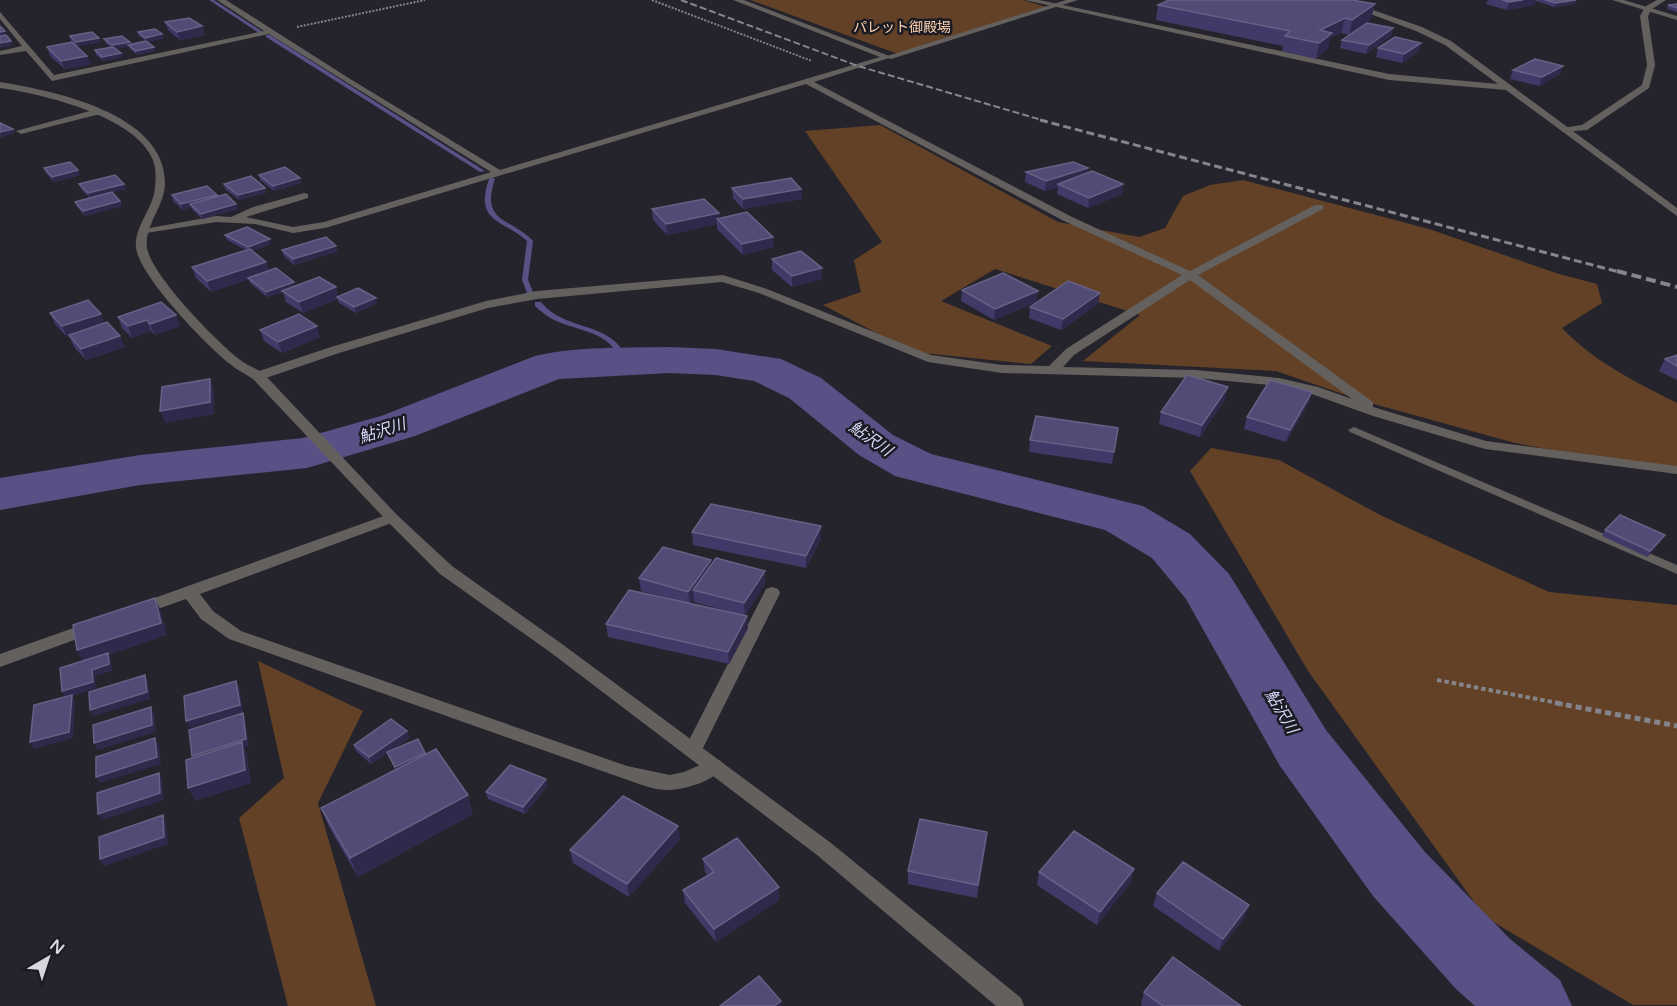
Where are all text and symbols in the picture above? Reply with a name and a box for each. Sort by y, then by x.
park label: パレット御殿場 [853,19,951,36]
water label: 鮎沢川 [356,413,410,448]
water label: 鮎沢川 [845,417,897,462]
water label: 鮎沢川 [1260,686,1303,739]
north arrow [18,928,78,988]
text: N [46,935,68,959]

